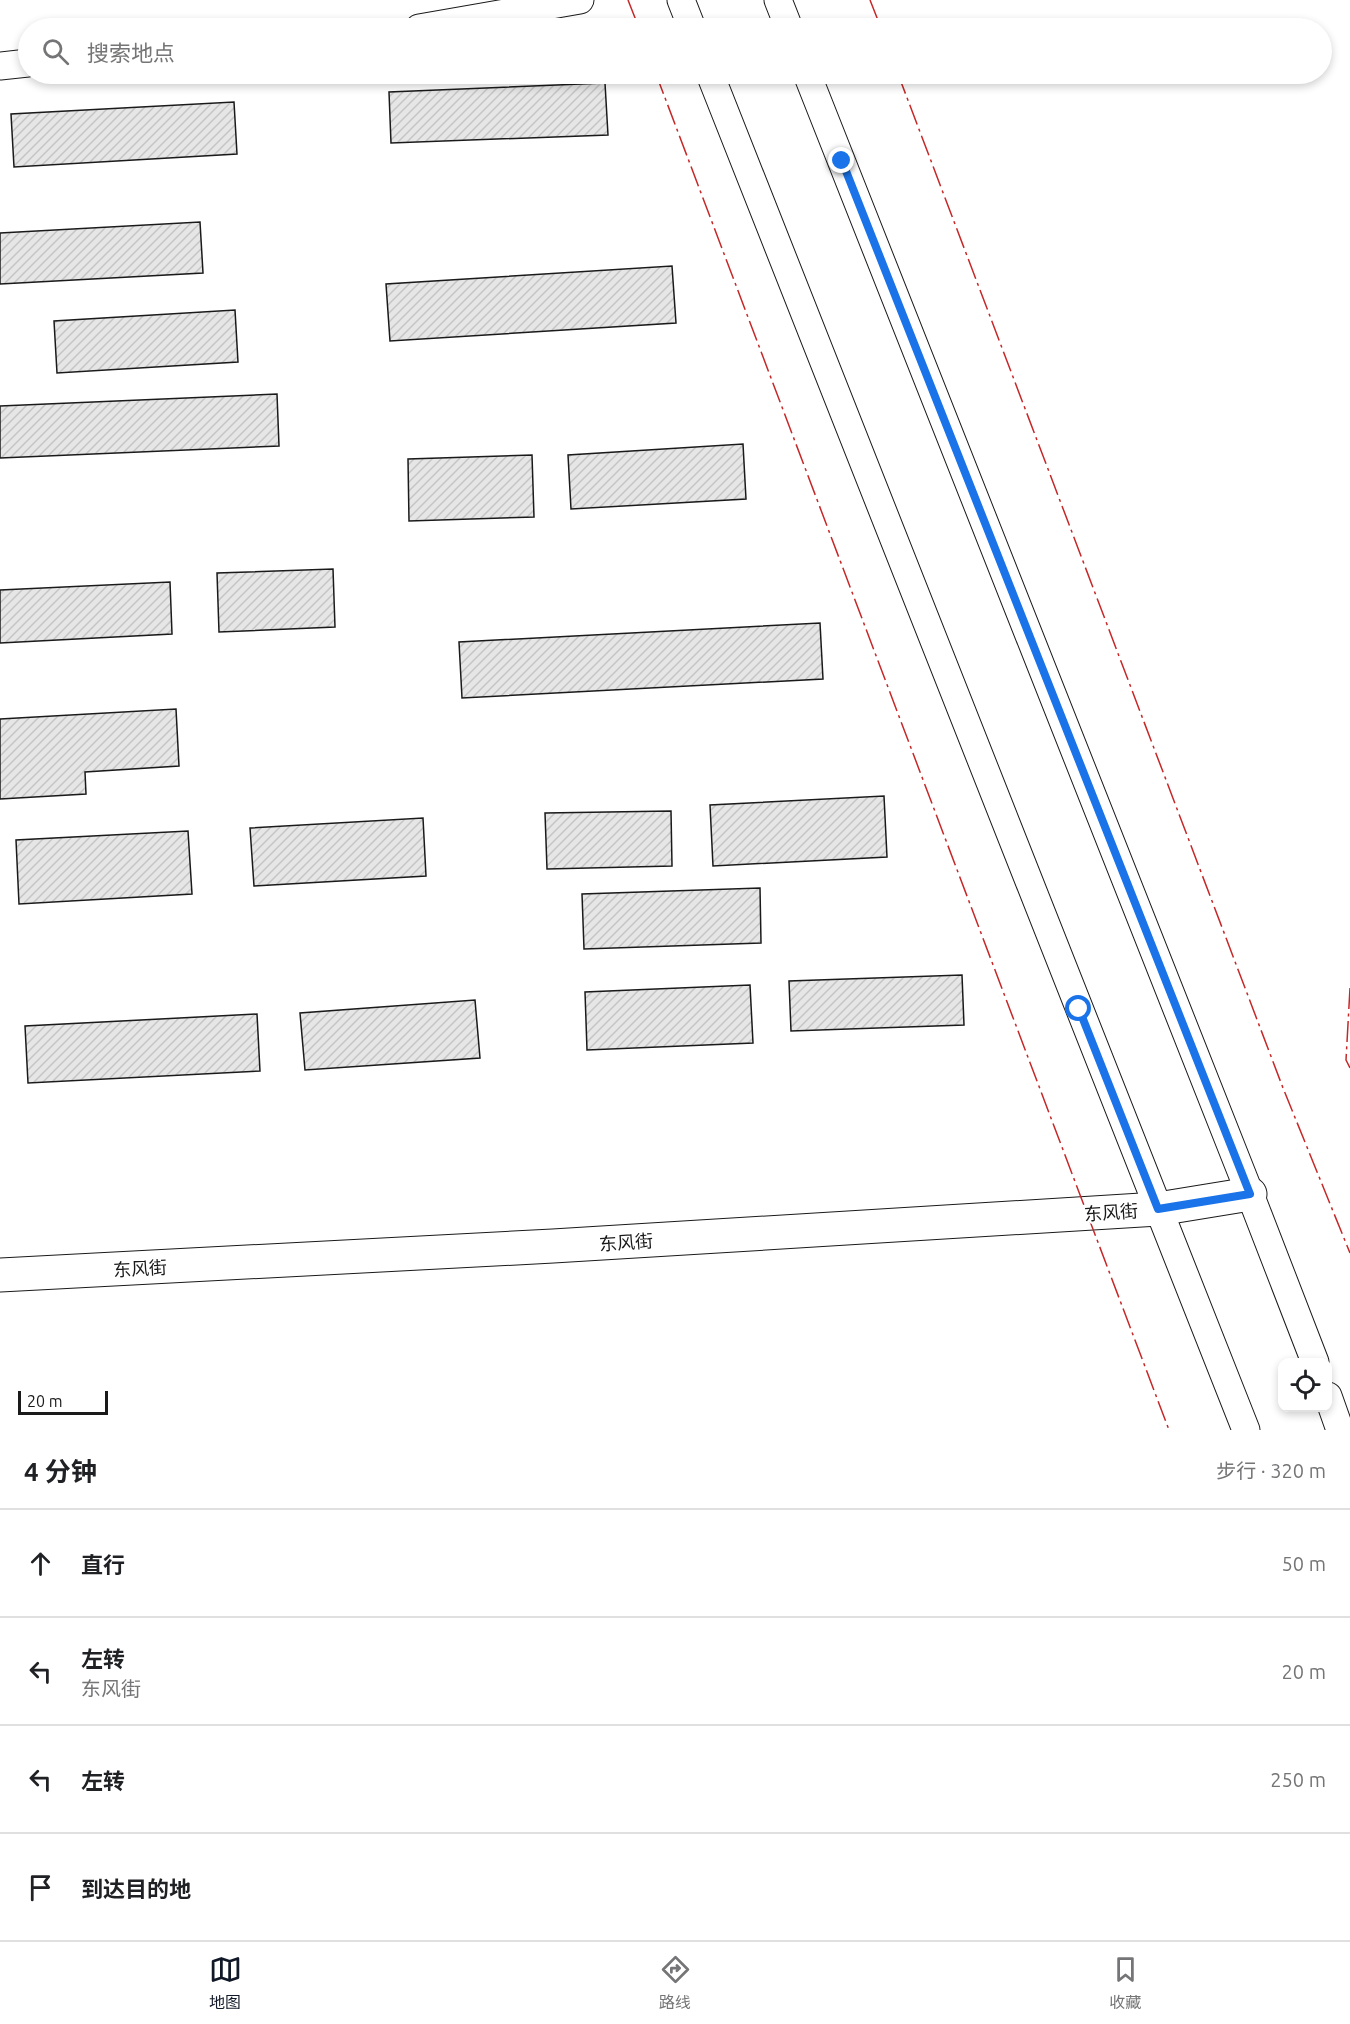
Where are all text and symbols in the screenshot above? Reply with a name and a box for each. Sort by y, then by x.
search box [18,18,1332,84]
icon: search [39,35,72,68]
text: 搜索地点 [87,40,175,65]
route end [828,147,854,173]
route start [1065,995,1091,1021]
street label: 东风街 [1083,1200,1139,1224]
street label: 东风街 [598,1230,654,1254]
street label: 东风街 [113,1257,167,1279]
map controls [1278,1358,1332,1412]
button: locate [1278,1358,1332,1412]
scale bar [18,1388,108,1416]
text: 20 m [27,1392,63,1410]
text: 4 分钟 [24,1457,97,1486]
text: 步行 · 320 m [1216,1459,1326,1482]
icon: ahead [24,1547,57,1580]
text: 直行 [81,1552,125,1577]
text: 50 m [1282,1552,1326,1575]
text: 左转 [81,1646,125,1671]
icon: left [24,1655,57,1688]
text: 20 m [1282,1660,1326,1683]
text: 东风街 [81,1677,141,1700]
icon: left [24,1763,57,1796]
text: 左转 [81,1768,125,1793]
text: 250 m [1270,1768,1326,1791]
icon: arrive [24,1871,57,1904]
text: 到达目的地 [81,1876,191,1901]
tab: 地图 [209,1953,242,2013]
tab: 路线 [659,1953,692,2013]
tab: 收藏 [1109,1953,1142,2013]

